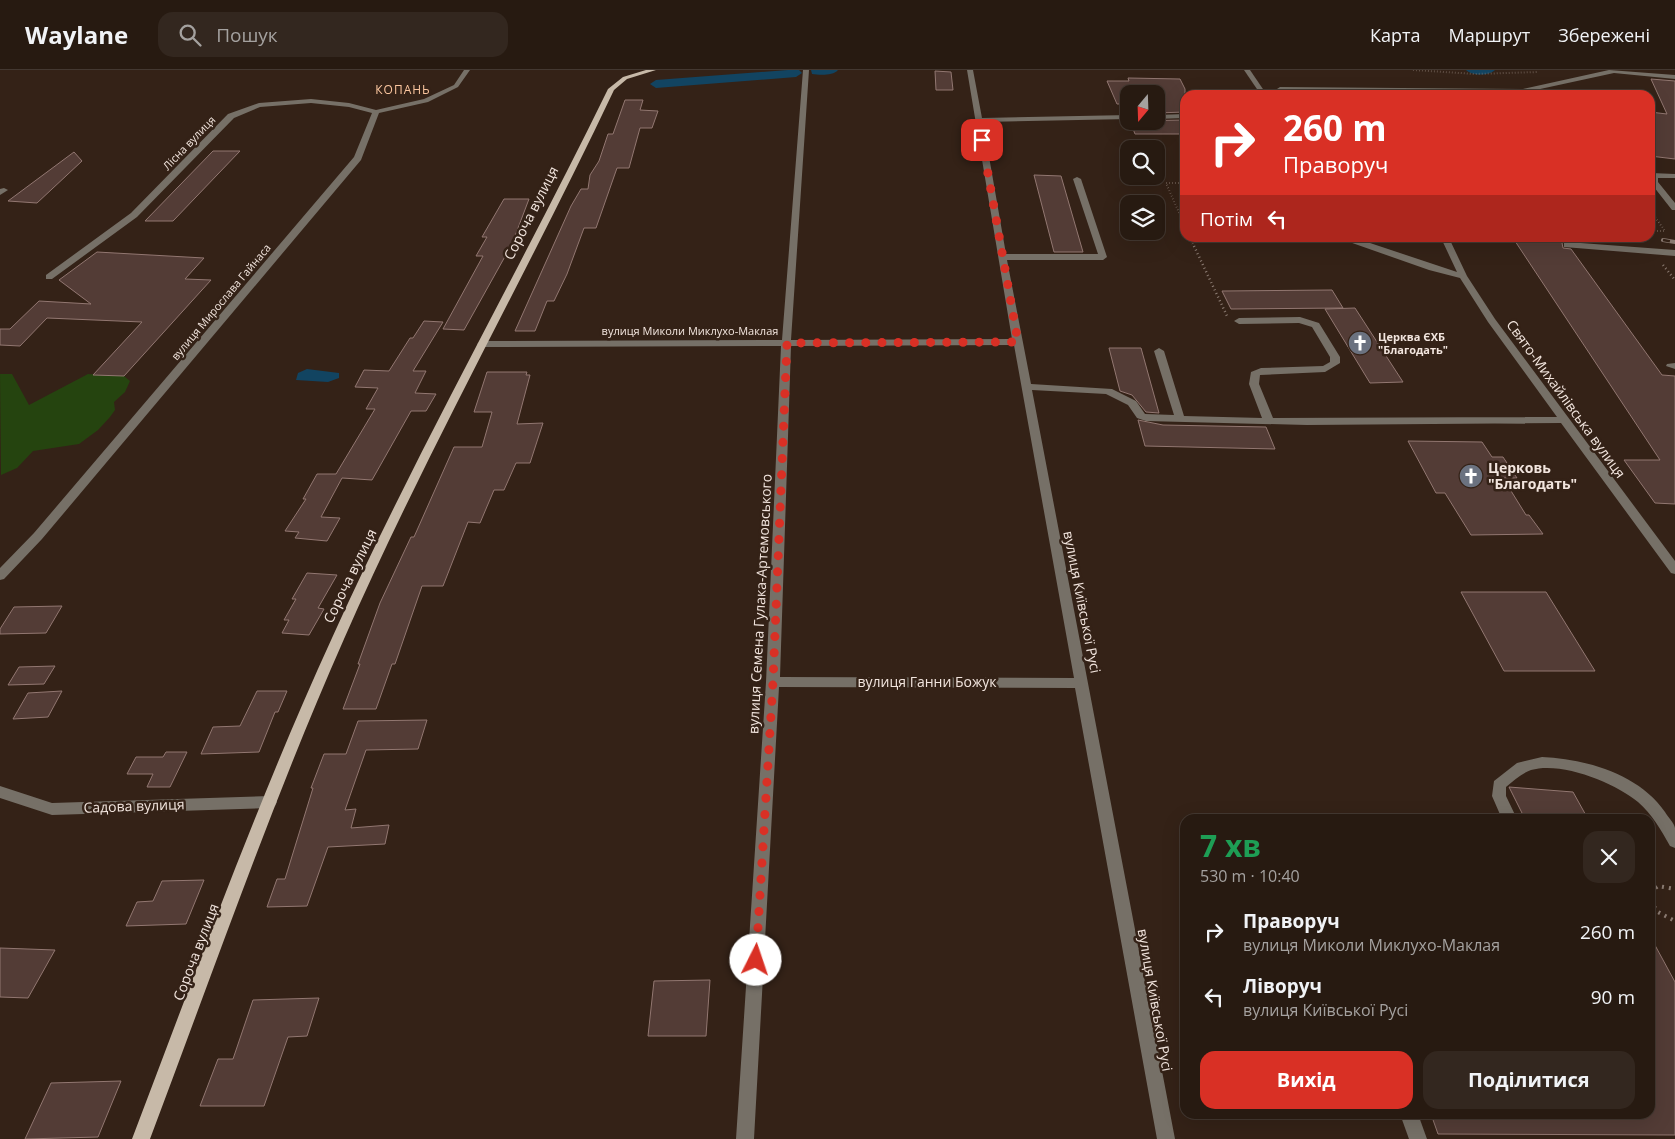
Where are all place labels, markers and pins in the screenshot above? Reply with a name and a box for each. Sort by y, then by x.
pin [961,119,1003,161]
place label: Церква ЄХБ "Благодать" [1378,329,1448,357]
church icon: Церква ЄХБ "Благодать" [1347,330,1373,356]
place label: Церковь "Благодать" [1488,458,1577,493]
church icon: Церковь "Благодать" [1458,463,1484,489]

